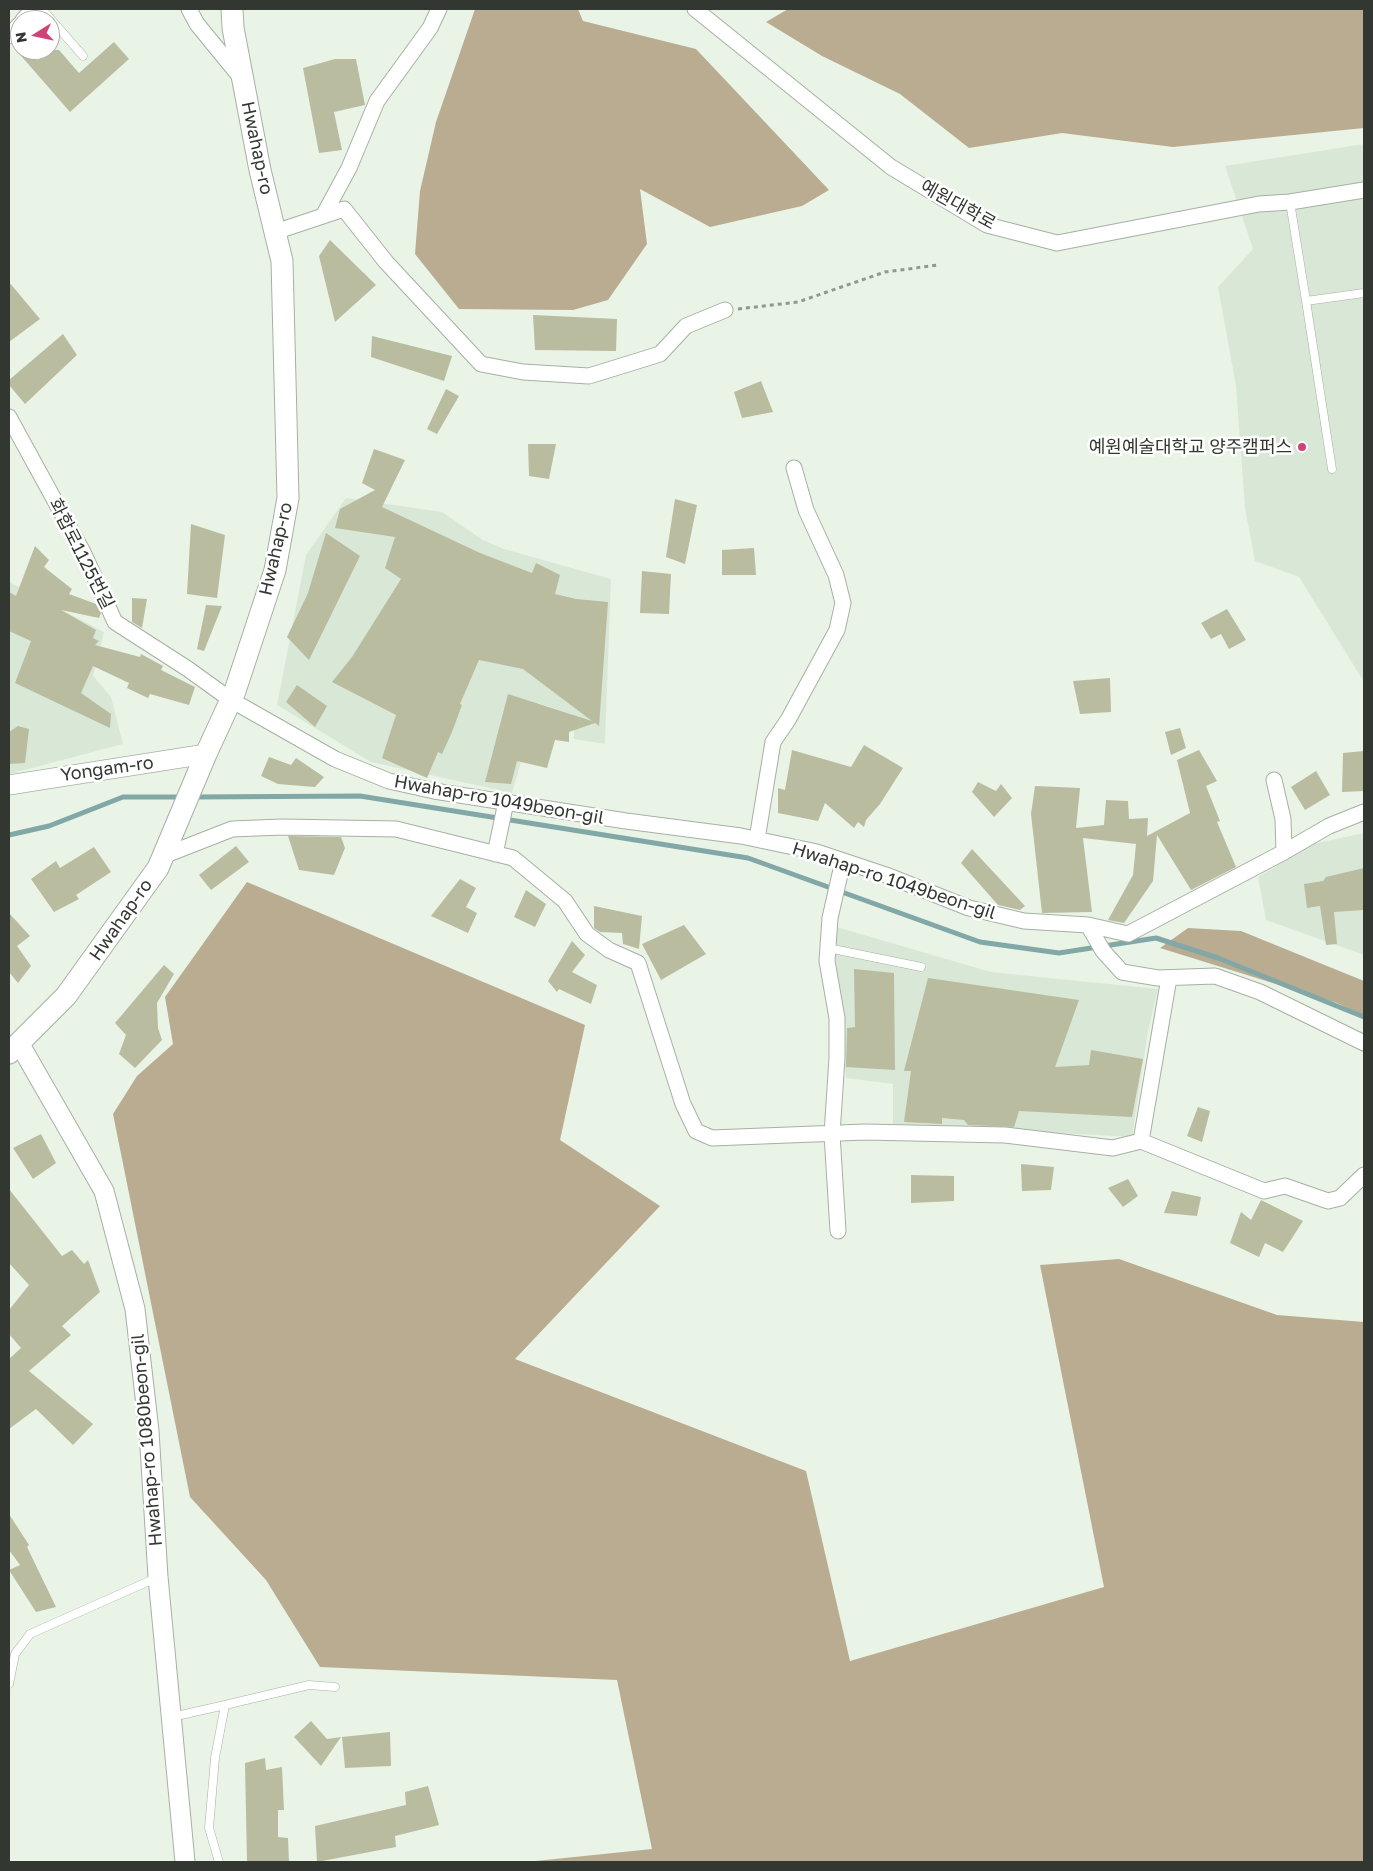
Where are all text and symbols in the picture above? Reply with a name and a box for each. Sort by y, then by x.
north arrow [10,10,60,60]
text: N [11,31,30,44]
street label: Hwahap-ro [237,99,277,197]
street label: 예원대학로 [917,175,999,235]
place label: 예원예술대학교 양주캠퍼스 [1089,436,1292,458]
marker: 예원예술대학교 양주캠퍼스 [1296,441,1308,453]
street label: 화합로1125번길 [44,495,118,613]
street label: Hwahap-ro [255,500,297,598]
street label: Yongam-ro [59,752,155,786]
street label: Hwahap-ro 1049beon-gil [392,771,606,829]
street label: Hwahap-ro 1049beon-gil [789,838,999,924]
street label: Hwahap-ro [85,875,157,965]
street label: Hwahap-ro 1080beon-gil [127,1333,167,1547]

